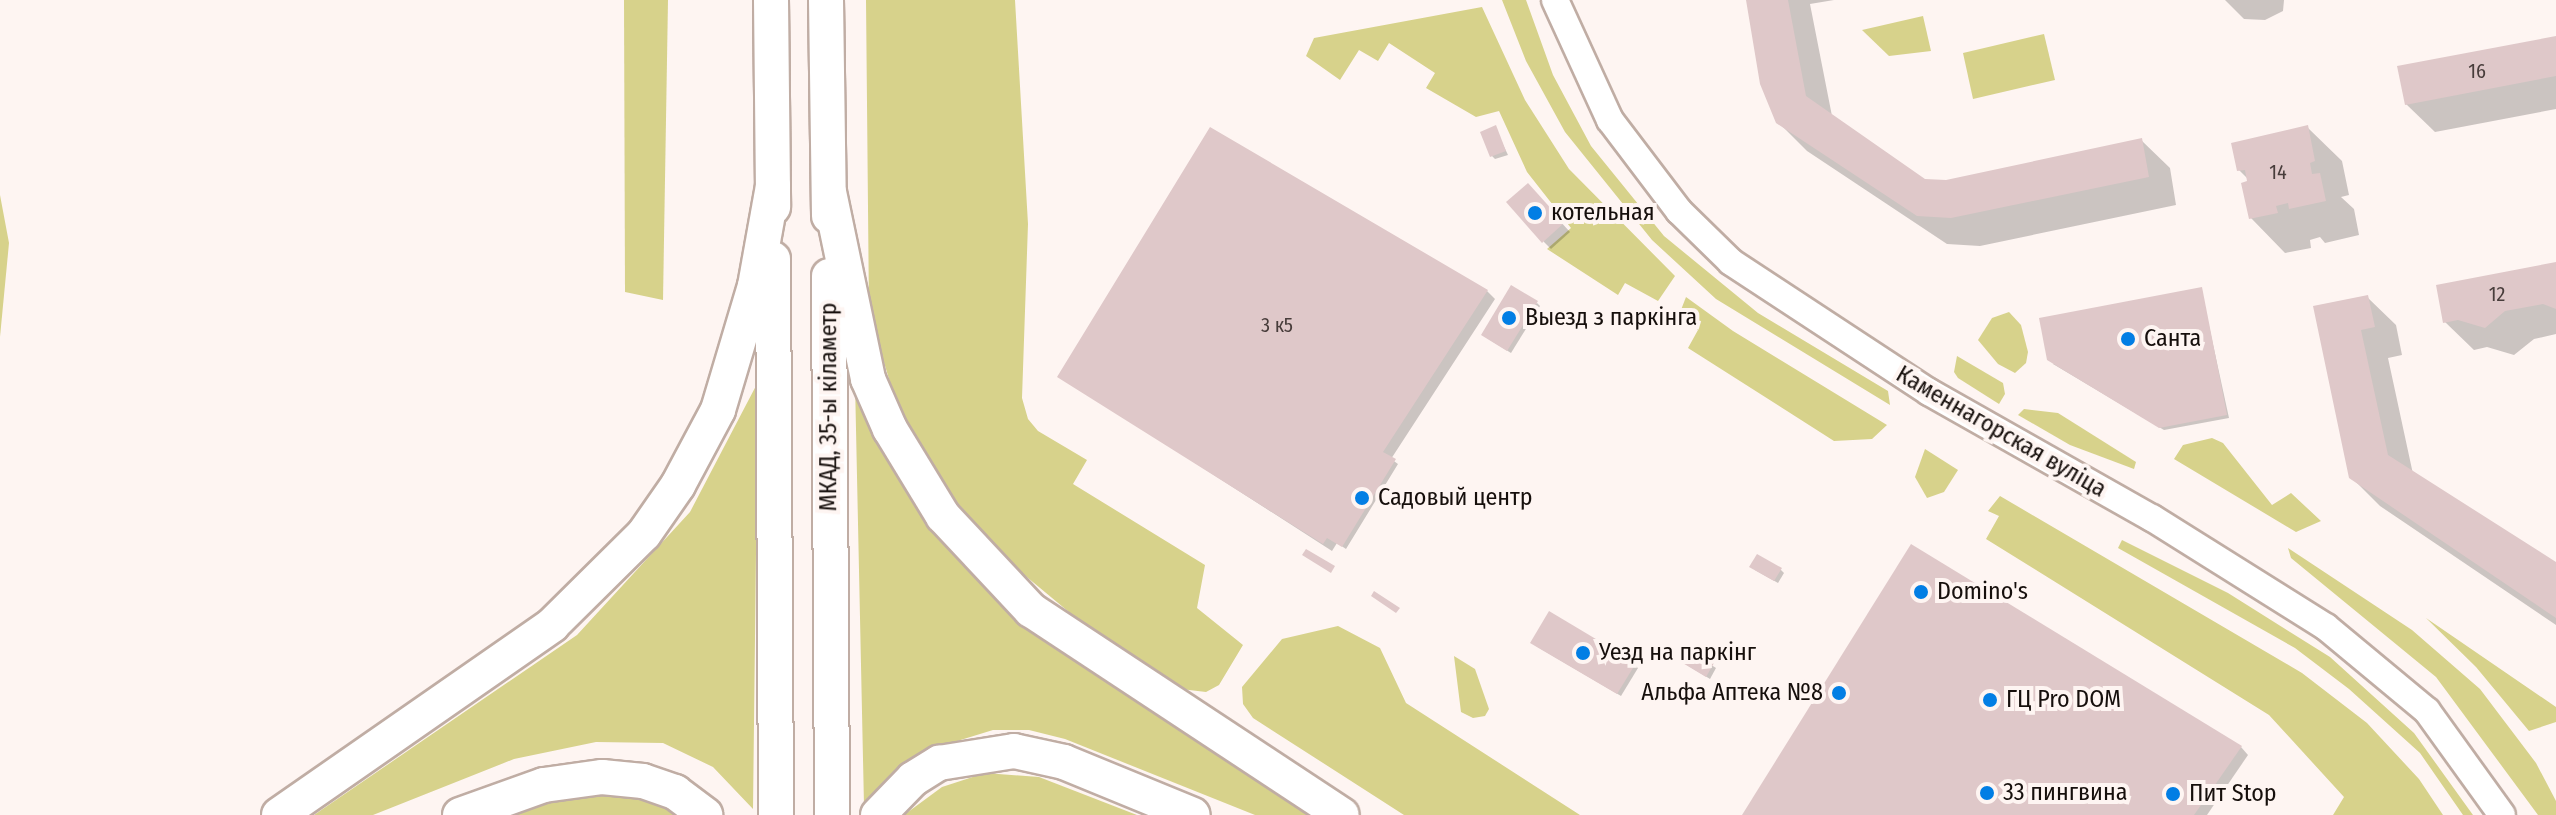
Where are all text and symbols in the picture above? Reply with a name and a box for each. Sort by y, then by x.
house number: 16 [2468,59,2486,83]
house number: 14 [2269,160,2287,184]
place label: котельная [1551,199,1655,227]
marker: котельная [1526,204,1544,222]
house number: 12 [2489,282,2505,306]
street label: МКАД, 35-ы кіламетр [815,303,843,511]
place label: Выезд з паркінга [1525,304,1697,332]
marker: Выезд з паркінга [1500,309,1518,327]
house number: 3 к5 [1261,313,1293,337]
place label: Санта [2144,325,2201,353]
marker: Санта [2119,330,2137,348]
street label: Каменнагорская вуліца [1891,360,2111,504]
place label: Садовый центр [1378,484,1533,512]
marker: Садовый центр [1353,489,1371,507]
place label: Domino's [1937,578,2028,606]
marker: Domino's [1912,583,1930,601]
place label: Уезд на паркінг [1599,639,1756,667]
marker: Уезд на паркінг [1574,644,1592,662]
place label: Альфа Аптека №8 [1641,679,1823,707]
marker: Альфа Аптека №8 [1830,684,1848,702]
place label: ГЦ Pro DOM [2006,686,2121,714]
marker: ГЦ Pro DOM [1981,691,1999,709]
place label: 33 пингвина [2003,779,2127,807]
place label: Пит Stop [2189,780,2277,808]
marker: 33 пингвина [1978,784,1996,802]
marker: Пит Stop [2164,785,2182,803]

